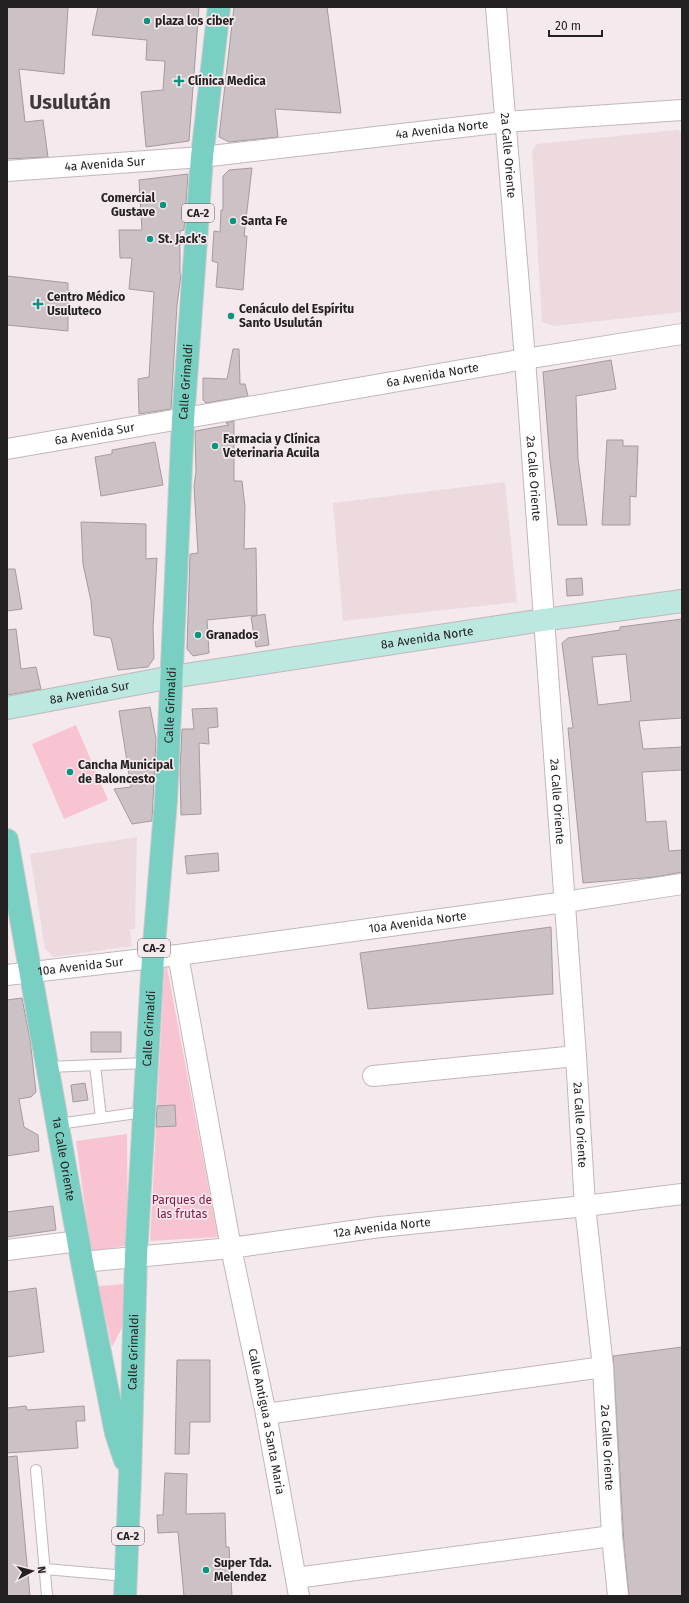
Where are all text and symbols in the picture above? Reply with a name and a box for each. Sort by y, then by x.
scale bar [549,12,602,38]
place label: plaza los ciber [155,14,234,28]
marker: plaza los ciber [142,16,152,26]
text: 20 m [555,19,581,33]
place label: Clínica Medica [188,74,266,88]
marker: Clínica Medica [173,75,185,87]
district label: Usulután [29,90,111,114]
street label: 2a Calle Oriente [498,112,519,199]
street label: 4a Avenida Norte [395,117,489,142]
street label: 4a Avenida Sur [64,154,146,174]
place label: Comercial Gustave [101,191,155,219]
marker: Comercial Gustave [158,200,168,210]
road number: CA-2 [182,204,214,222]
place label: Santa Fe [241,214,288,228]
marker: Santa Fe [228,216,238,226]
place label: St. Jack's [158,232,207,246]
marker: St. Jack's [145,234,155,244]
place label: Centro Médico Usuluteco [47,290,125,318]
marker: Centro Médico Usuluteco [32,298,44,310]
place label: Cenáculo del Espíritu Santo Usulután [239,302,354,330]
marker: Cenáculo del Espíritu Santo Usulután [226,311,236,321]
street label: Calle Grimaldi [176,343,195,420]
street label: 6a Avenida Norte [385,360,480,390]
street label: 6a Avenida Sur [54,420,136,448]
place label: Farmacia y Clínica Veterinaria Acuila [222,432,321,460]
street label: 2a Calle Oriente [524,435,544,522]
marker: Farmacia y Clínica Veterinaria Acuila [210,441,220,451]
street label: 8a Avenida Norte [380,624,474,652]
place label: Granados [206,628,258,642]
marker: Granados [193,630,203,640]
street label: Calle Grimaldi [162,667,179,744]
street label: 8a Avenida Sur [48,678,131,707]
place label: Cancha Municipal de Baloncesto [78,758,174,786]
street label: 2a Calle Oriente [547,758,568,845]
marker: Cancha Municipal de Baloncesto [65,767,75,777]
street label: 10a Avenida Norte [368,909,468,936]
road number: CA-2 [138,939,170,957]
street label: 10a Avenida Sur [37,954,125,978]
street label: Calle Grimaldi [140,990,158,1067]
street label: 2a Calle Oriente [571,1082,590,1168]
street label: 1a Calle Oriente [49,1116,78,1202]
park label: Parques de las frutas [152,1193,212,1221]
street label: 12a Avenida Norte [332,1215,431,1241]
street label: Calle Grimaldi [125,1314,141,1390]
street label: Calle Antigua a Santa Maria [245,1347,287,1496]
street label: 2a Calle Oriente [598,1404,617,1491]
road number: CA-2 [112,1527,144,1545]
north arrow [12,1551,52,1591]
place label: Super Tda. Melendez [214,1556,272,1584]
text: N [35,1565,48,1574]
marker: Super Tda. Melendez [201,1565,211,1575]

